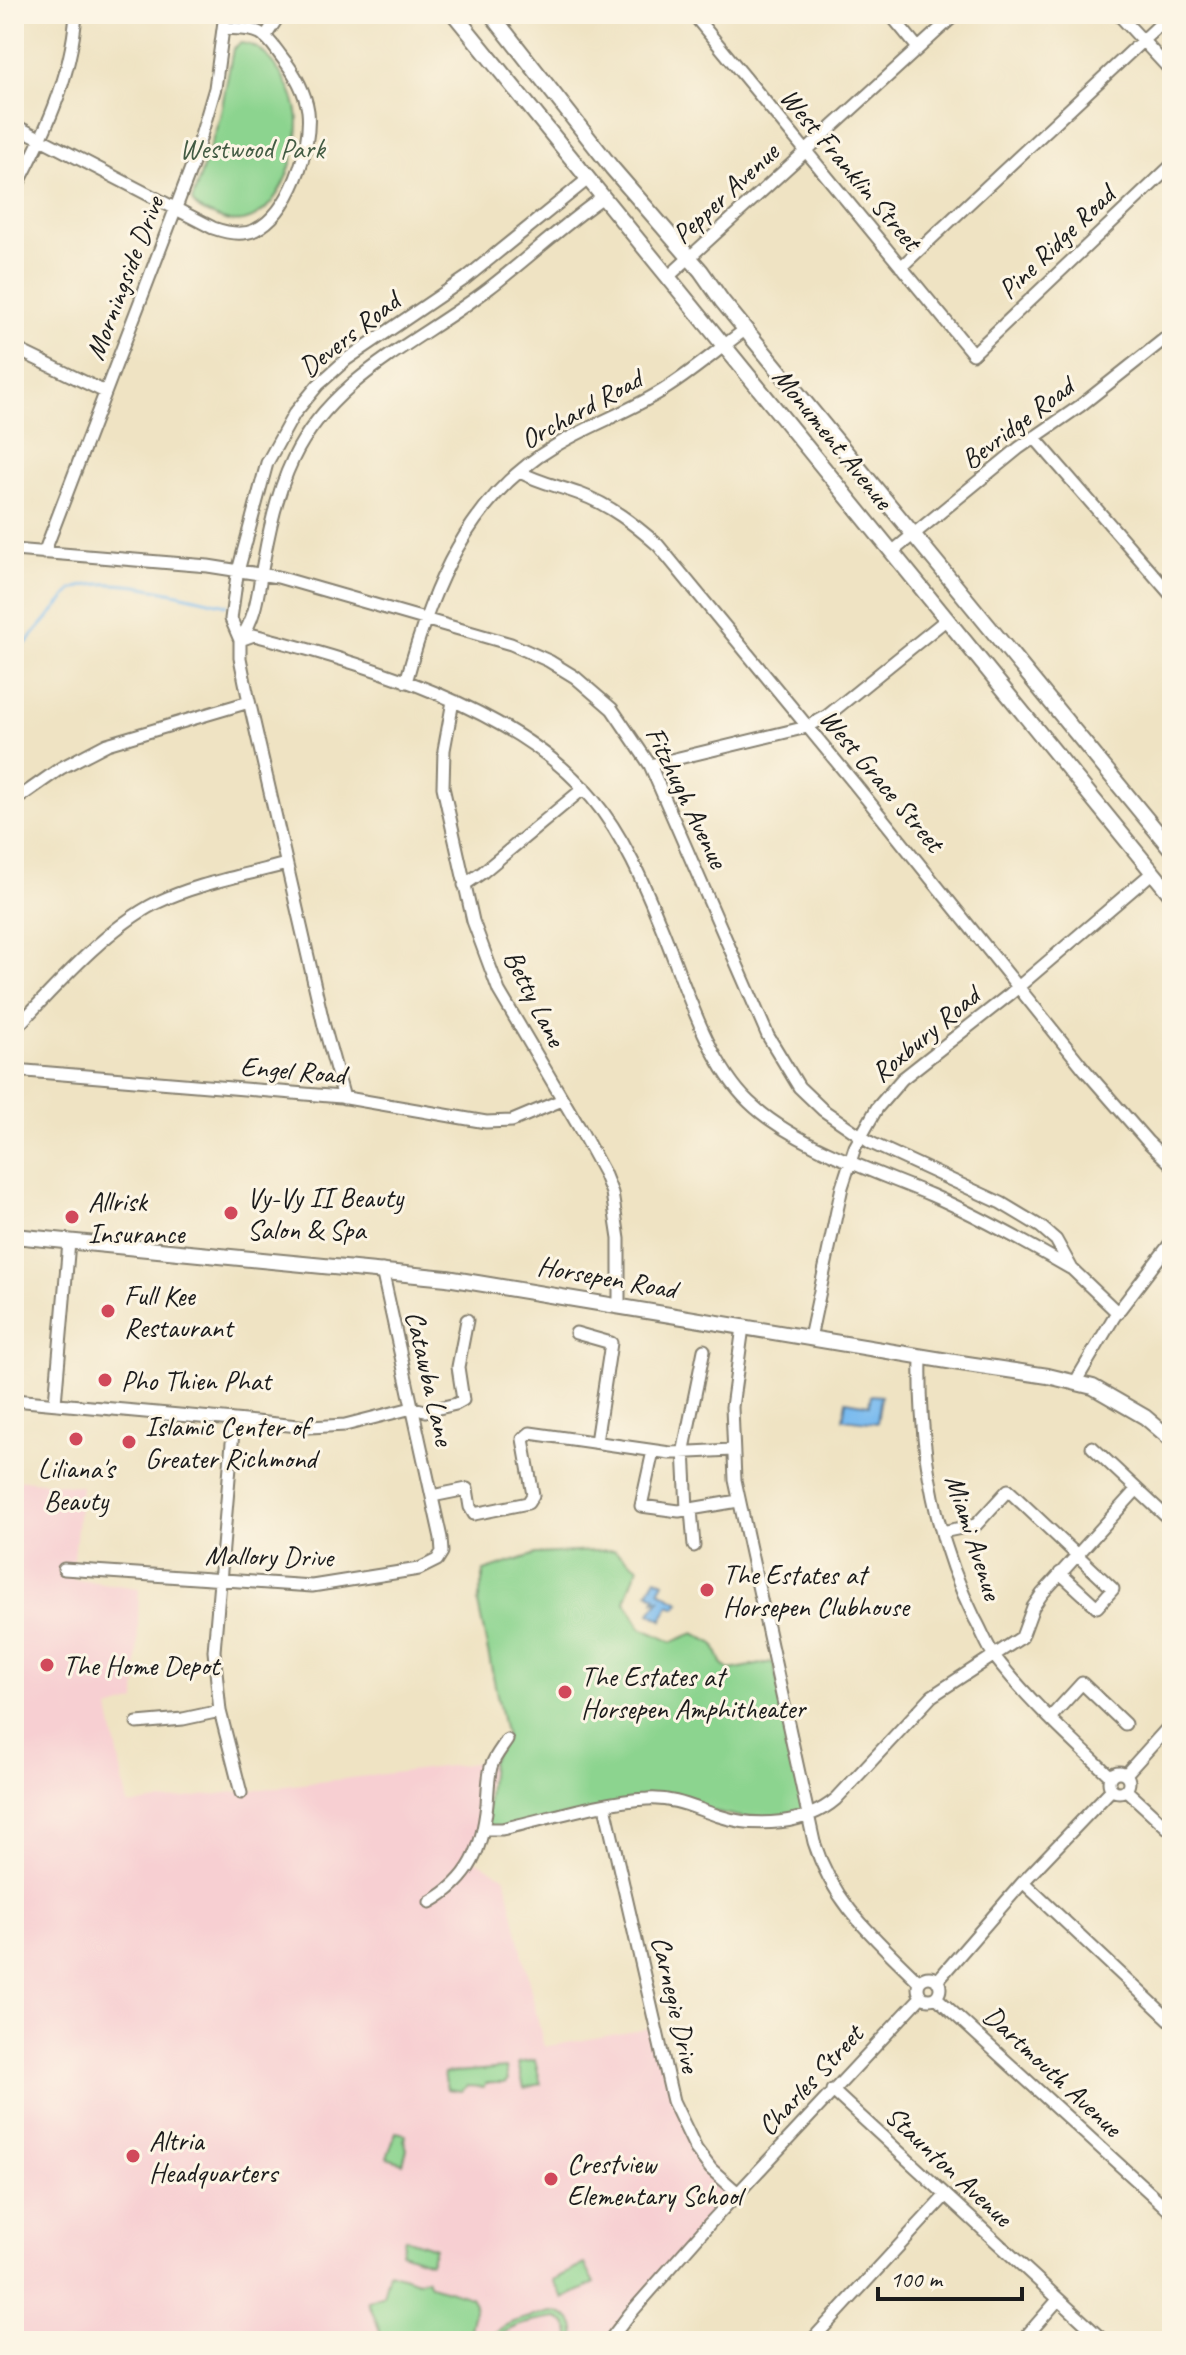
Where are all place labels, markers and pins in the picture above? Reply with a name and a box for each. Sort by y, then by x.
place label: Vy-Vy II Beauty Salon & Spa [247,1180,405,1247]
place label: Allrisk Insurance [88,1184,186,1251]
marker: Vy-Vy II Beauty Salon & Spa [222,1204,240,1222]
marker: Allrisk Insurance [63,1208,81,1226]
place label: Full Kee Restaurant [124,1278,235,1345]
marker: Full Kee Restaurant [99,1302,117,1320]
place label: Pho Thien Phat [121,1363,274,1398]
marker: Pho Thien Phat [96,1371,114,1389]
place label: Islamic Center of Greater Richmond [145,1409,320,1476]
marker: Liliana's Beauty [67,1430,85,1448]
marker: Islamic Center of Greater Richmond [120,1433,138,1451]
place label: Liliana's Beauty [38,1451,117,1518]
place label: The Estates at Horsepen Clubhouse [723,1557,911,1624]
marker: The Estates at Horsepen Clubhouse [698,1581,716,1599]
place label: The Home Depot [63,1648,222,1683]
marker: The Home Depot [38,1656,56,1674]
place label: The Estates at Horsepen Amphitheater [581,1659,807,1726]
marker: The Estates at Horsepen Amphitheater [556,1683,574,1701]
place label: Altria Headquarters [149,2123,280,2190]
place label: Crestview Elementary School [567,2146,747,2213]
marker: Altria Headquarters [124,2147,142,2165]
marker: Crestview Elementary School [542,2170,560,2188]

